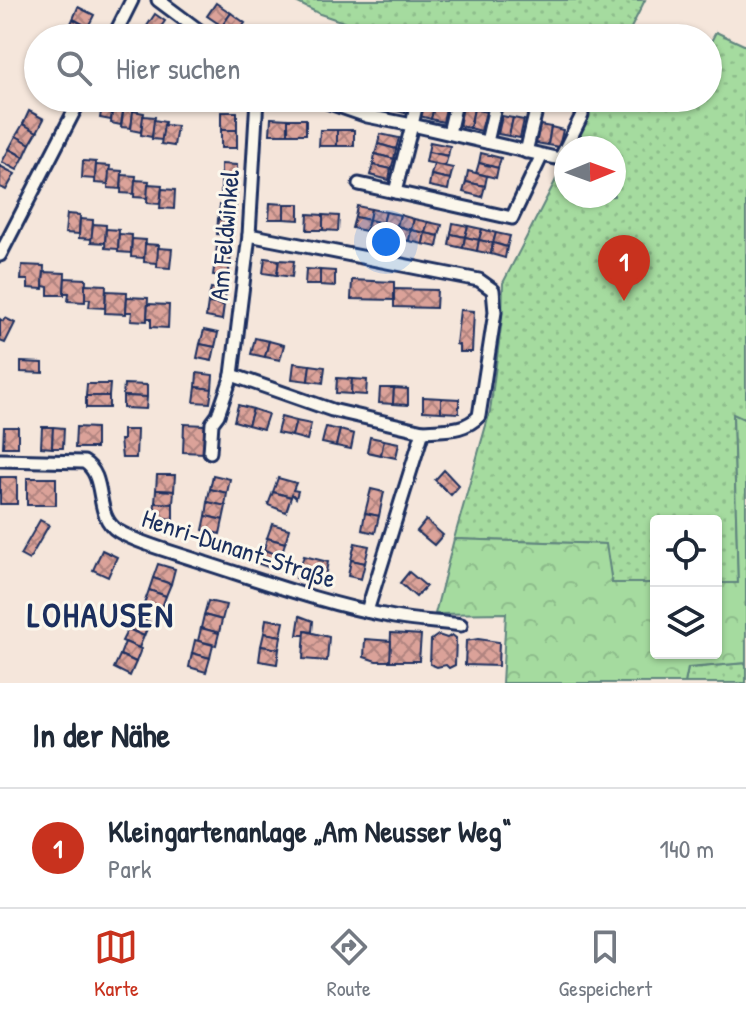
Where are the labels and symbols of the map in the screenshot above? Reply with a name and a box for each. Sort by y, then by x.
north arrow [554,136,626,208]
street label: Am Feldwinkel [201,168,247,302]
your location [366,222,406,262]
pin: 1 [598,235,650,301]
street label: Henri-Dunant-Straße [138,500,340,596]
district label: LOHAUSEN [27,592,175,638]

